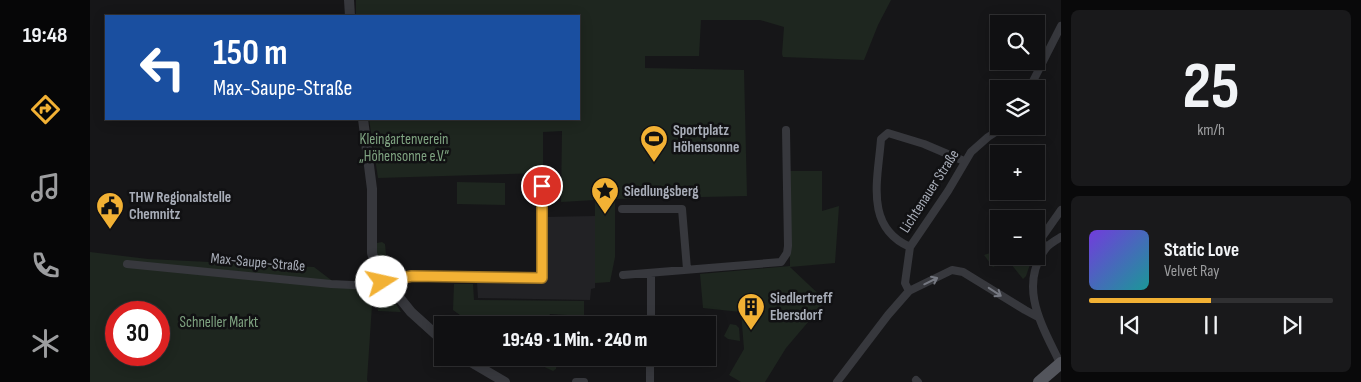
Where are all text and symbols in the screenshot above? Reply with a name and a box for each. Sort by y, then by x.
map controls [990,15,1045,265]
button: search [990,15,1045,70]
text: 19:48 [23,22,67,49]
text: 150 m [213,32,287,75]
icon: left [130,35,195,100]
text: 25 [1182,49,1240,127]
text: Max-Saupe-Straße [213,75,352,102]
button: layers [990,80,1045,135]
icon: directions [28,92,63,127]
place label: Sportplatz Höhensonne [673,121,739,157]
text: km/h [1197,121,1225,140]
sports icon: Sportplatz Höhensonne [639,124,669,163]
park label: Kleingartenverein „Höhensonne e.V.“ [359,130,449,166]
button: + [990,145,1045,200]
street label: Lichtenauer Straße [895,146,963,237]
pin [521,165,563,207]
icon: music [28,170,63,205]
icon: arrive [528,172,556,200]
place icon: Siedlungsberg [590,176,620,215]
place label: Siedlungsberg [624,182,699,201]
place label: THW Regionalstelle Chemnitz [129,188,231,224]
public building icon: THW Regionalstelle Chemnitz [95,191,125,230]
button: − [990,210,1045,265]
text: Static Love [1164,239,1239,262]
icon: phone [28,248,63,283]
street label: Max-Saupe-Straße [210,249,306,276]
position arrow [355,255,407,307]
text: Velvet Ray [1164,262,1219,281]
one-way arrow [923,276,938,286]
one-way arrow [987,287,1001,297]
place label: Siedlertreff Ebersdorf [770,289,833,325]
building icon: Siedlertreff Ebersdorf [736,292,766,331]
speed limit sign: 30 [105,301,170,366]
icon: previous [1116,311,1144,339]
icon: pause [1197,311,1225,339]
icon: next [1278,311,1306,339]
park label: Schneller Markt [180,313,259,332]
icon: climate [28,326,63,361]
text: 19:49 · 1 Min. · 240 m [503,329,647,352]

